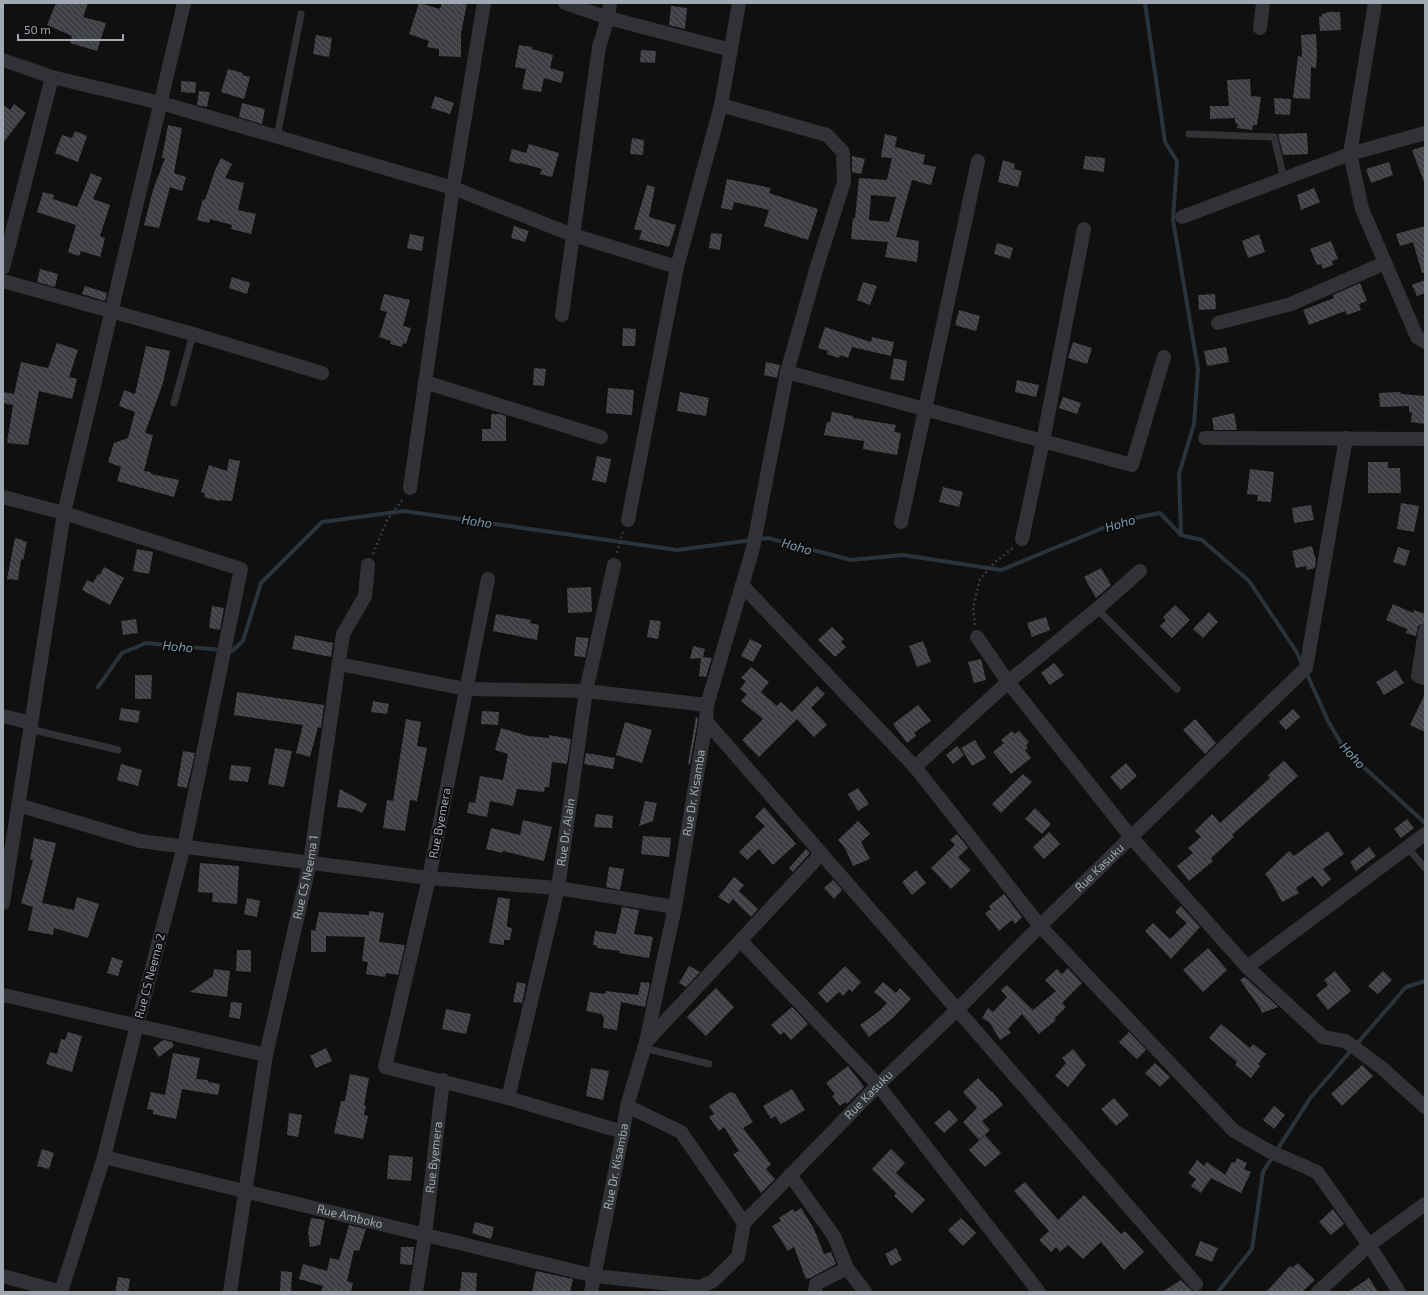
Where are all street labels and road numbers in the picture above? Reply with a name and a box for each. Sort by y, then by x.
street label: Rue Dr. Kisamba [679,748,707,837]
street label: Rue Byemera [425,786,453,859]
street label: Rue Dr. Alain [553,797,577,867]
street label: Rue CS Neema 1 [289,834,320,920]
street label: Rue Kasuku [1071,840,1126,894]
street label: Rue CS Neema 2 [131,931,167,1020]
street label: Rue Kasuku [841,1067,895,1122]
street label: Rue Byemera [422,1121,444,1194]
street label: Rue Dr. Kisamba [600,1122,630,1211]
street label: Rue Amboko [316,1201,385,1230]

